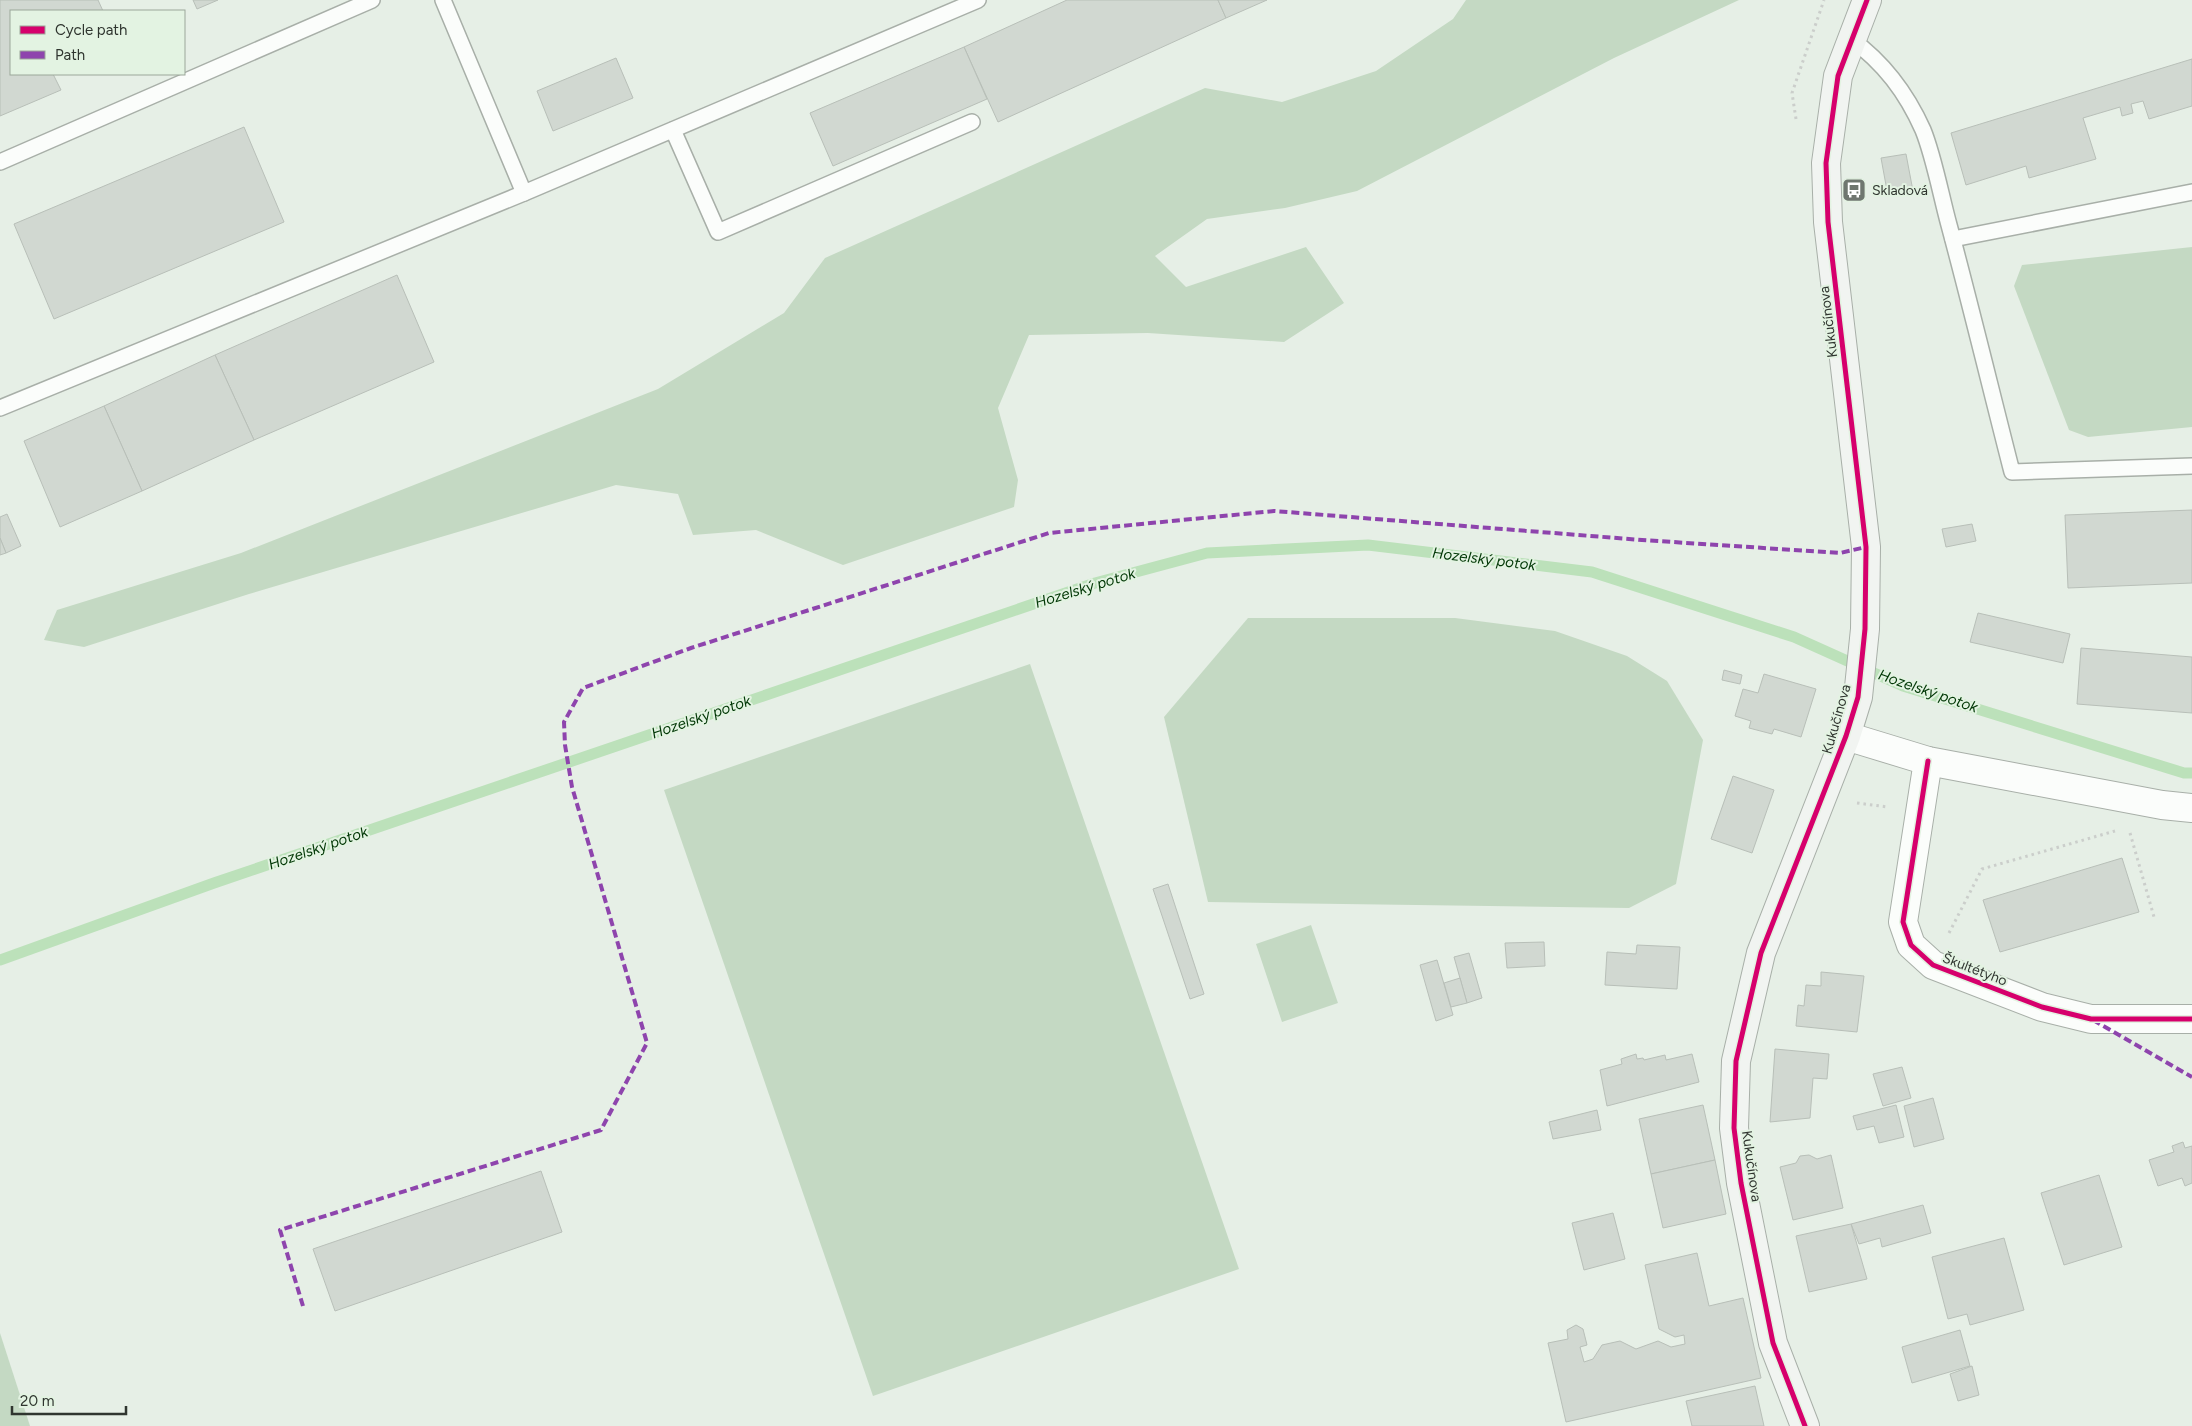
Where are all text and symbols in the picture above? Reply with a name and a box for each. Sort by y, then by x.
legend [10,10,185,75]
text: Cycle path [55,21,127,39]
text: Path [55,46,85,64]
bus stop icon: Skladová [1841,177,1867,203]
place label: Skladová [1872,182,1928,199]
street label: Kukučínova [1816,285,1841,359]
water label: Hozelský potok [1431,544,1537,574]
water label: Hozelský potok [1033,564,1138,612]
water label: Hozelský potok [1876,666,1981,717]
street label: Kukučínova [1818,682,1855,756]
water label: Hozelský potok [649,691,754,742]
water label: Hozelský potok [266,822,371,873]
street label: Škultétyho [1940,949,2010,990]
street label: Kukučínova [1738,1129,1765,1203]
scale bar [12,1384,126,1416]
text: 20 m [20,1392,54,1410]

